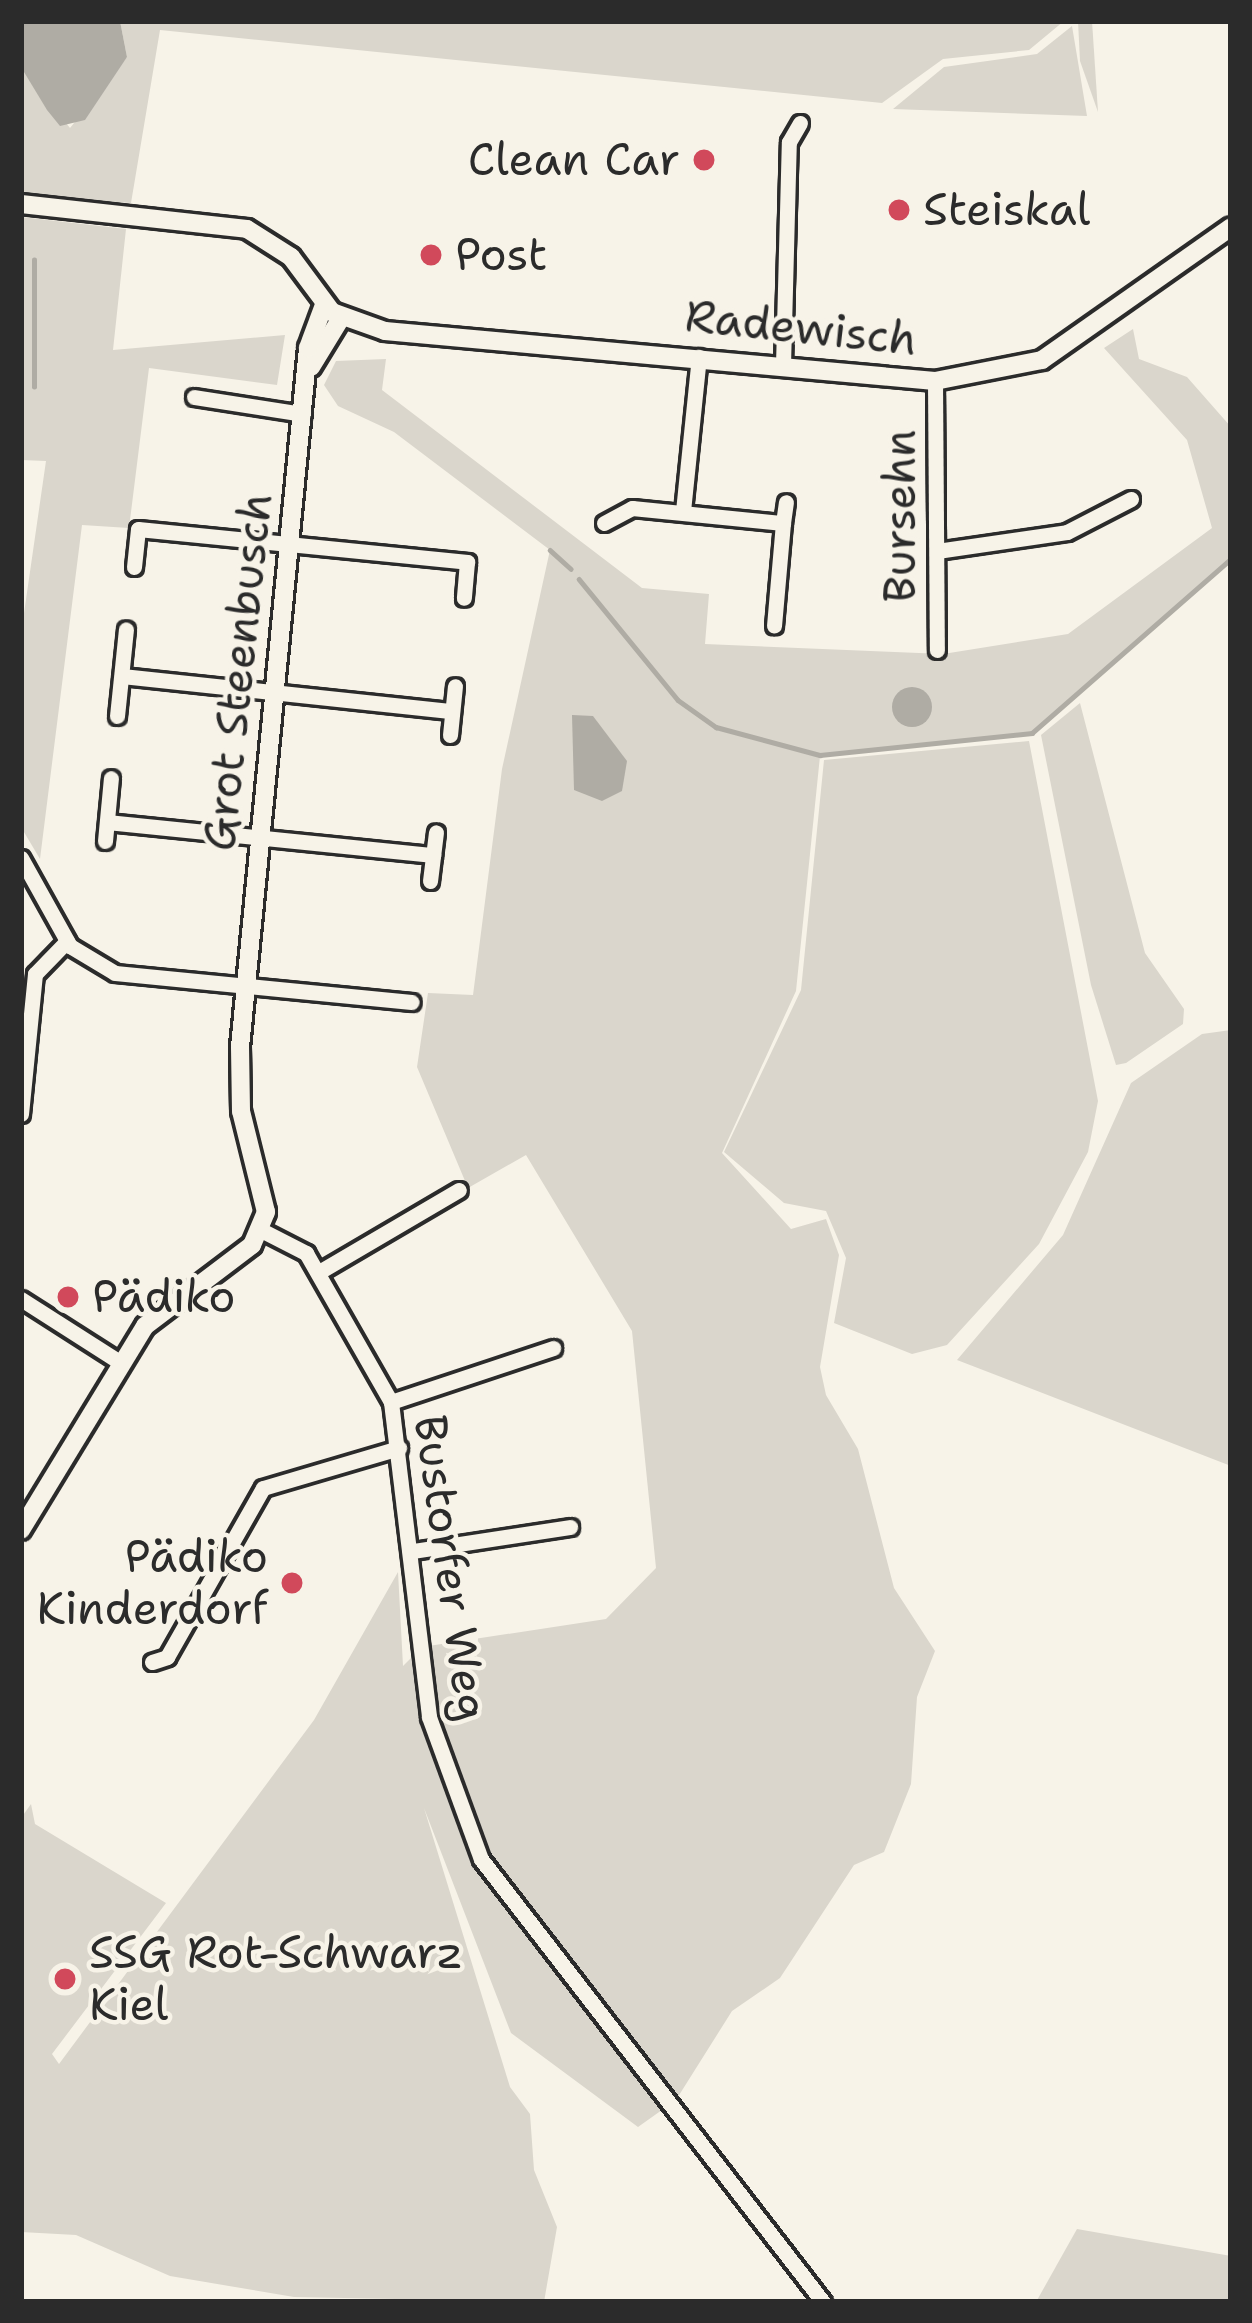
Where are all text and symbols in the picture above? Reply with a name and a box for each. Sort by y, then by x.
place label: Clean Car [468,133,680,187]
marker: Clean Car [691,147,717,173]
place label: Steiskal [923,183,1090,237]
marker: Steiskal [886,197,912,223]
place label: Post [455,228,547,282]
marker: Post [418,242,444,268]
street label: Radewisch [682,289,920,367]
street label: Bursehn [873,429,927,603]
street label: Grot Steenbusch [192,490,284,854]
place label: Pädiko [92,1270,236,1324]
marker: Pädiko [55,1284,81,1310]
street label: Bustorfer Weg [403,1412,499,1724]
place label: Pädiko Kinderdorf [36,1530,268,1636]
marker: Pädiko Kinderdorf [279,1570,305,1596]
place label: SSG Rot-Schwarz Kiel [89,1926,463,2032]
marker: SSG Rot-Schwarz Kiel [52,1966,78,1992]

